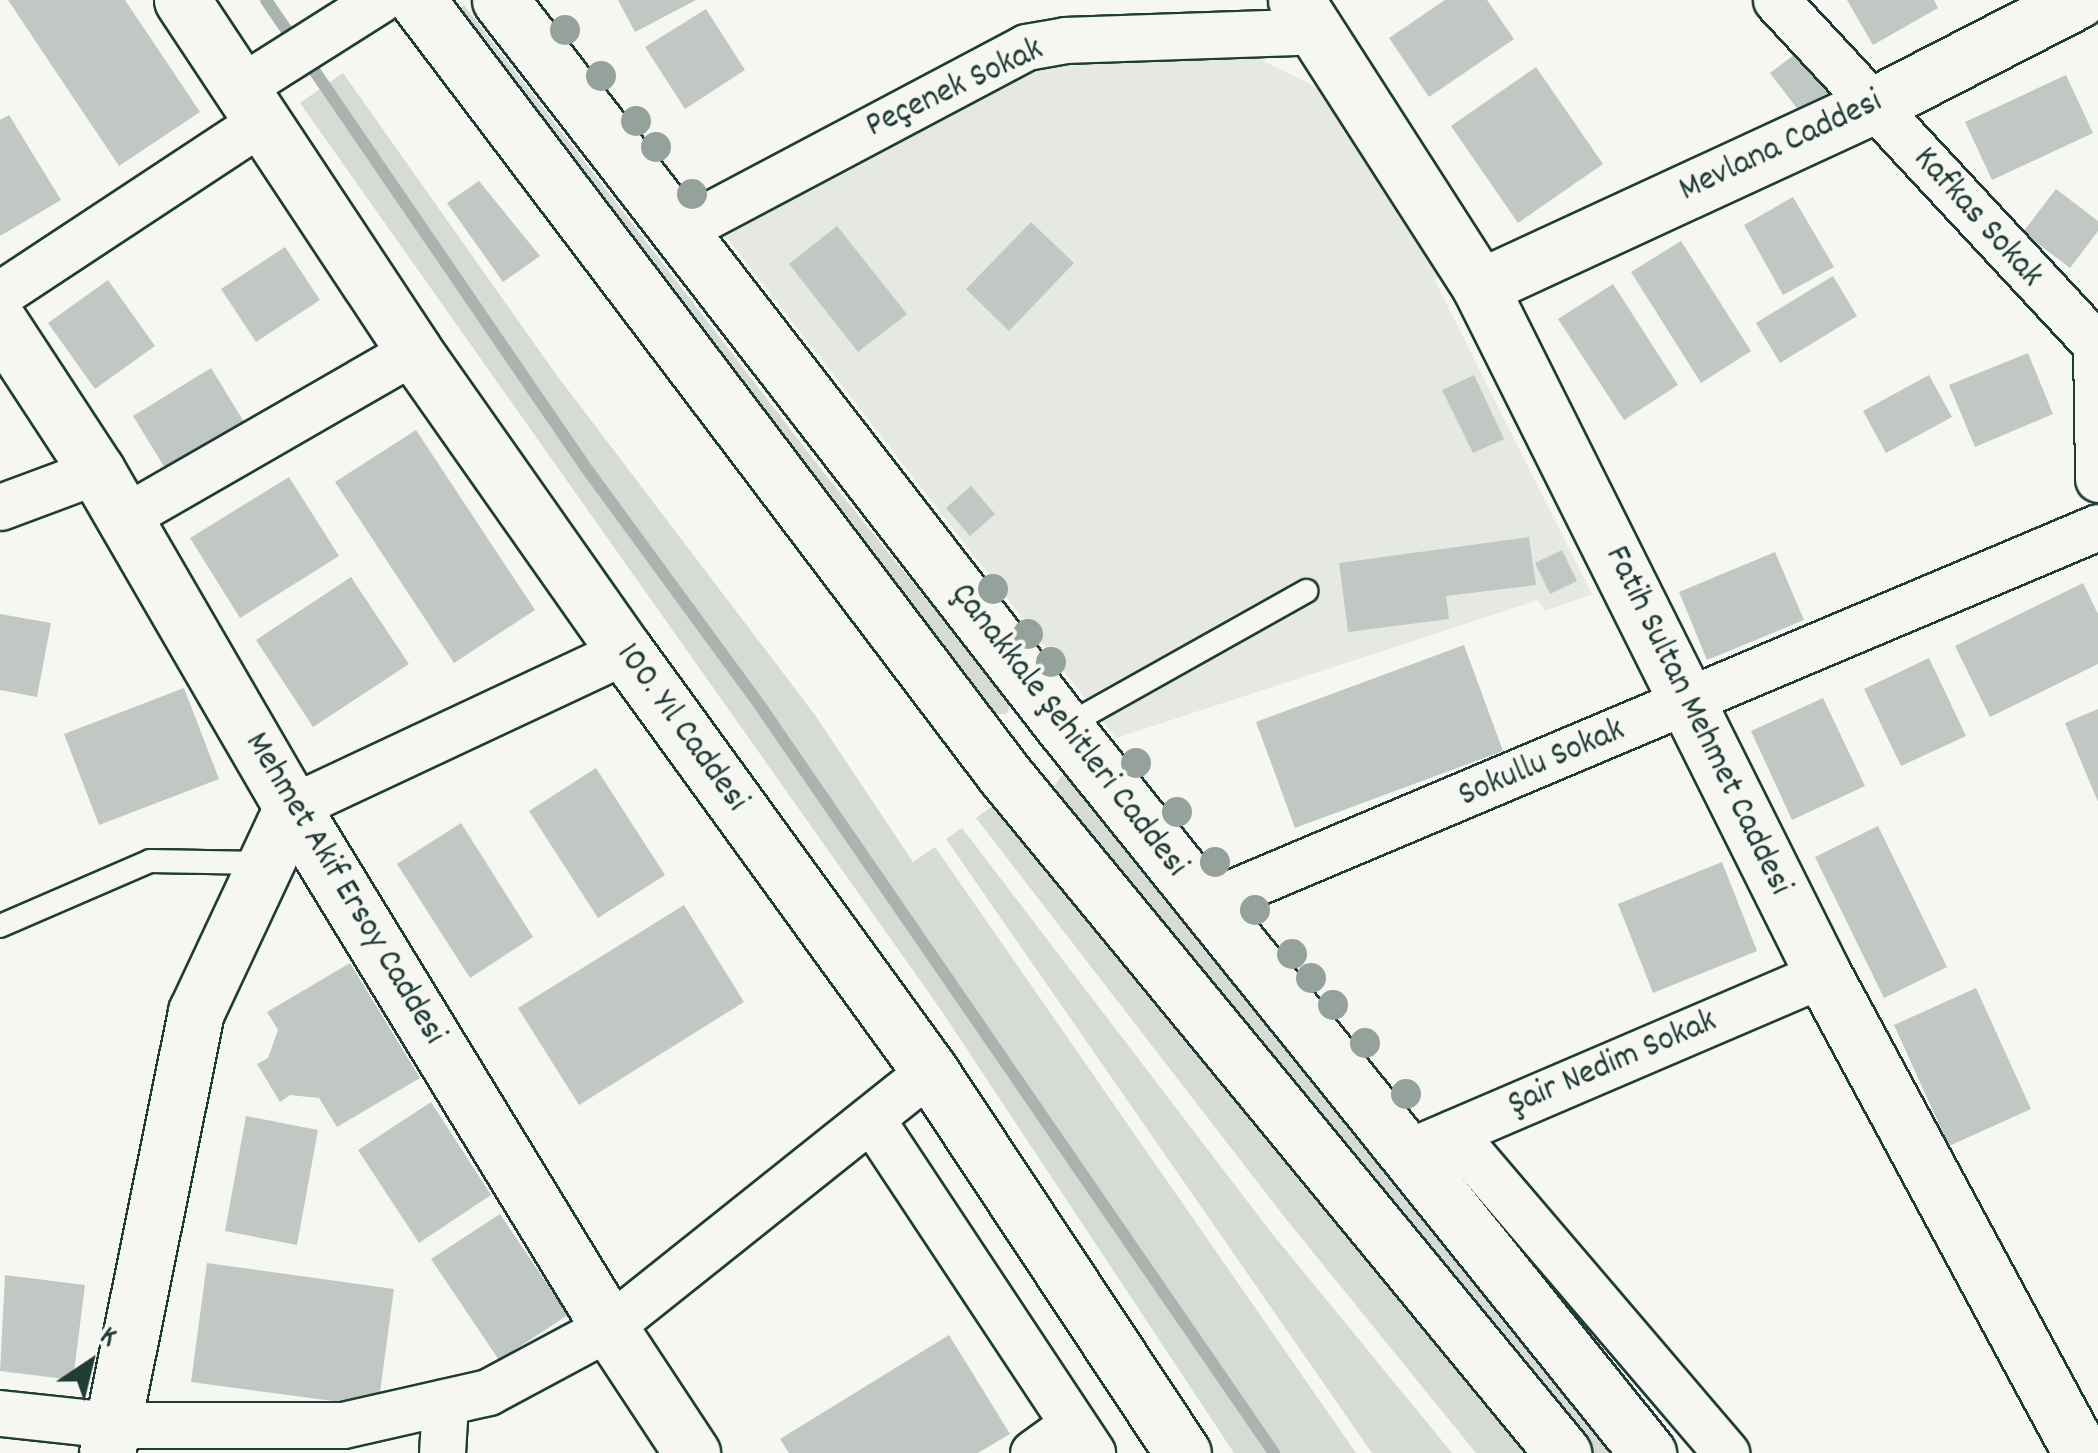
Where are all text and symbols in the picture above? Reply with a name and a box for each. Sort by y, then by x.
street label: Peçenek Sokak [860,30,1050,148]
street label: Mevlana Caddesi [1673,82,1889,212]
street label: Kafkas Sokak [1903,139,2051,297]
street label: Fatih Sultan Mehmet Caddesi [1594,540,1800,902]
street label: Çanakkale Şehitleri Caddesi [940,576,1196,886]
street label: 100. Yıl Caddesi [606,635,756,821]
street label: Sokullu Sokak [1453,710,1631,818]
street label: Mehmet Akif Ersoy Caddesi [234,725,454,1053]
street label: Şair Nedim Sokak [1503,1001,1723,1127]
north arrow [40,1313,140,1413]
text: K [90,1318,124,1359]

